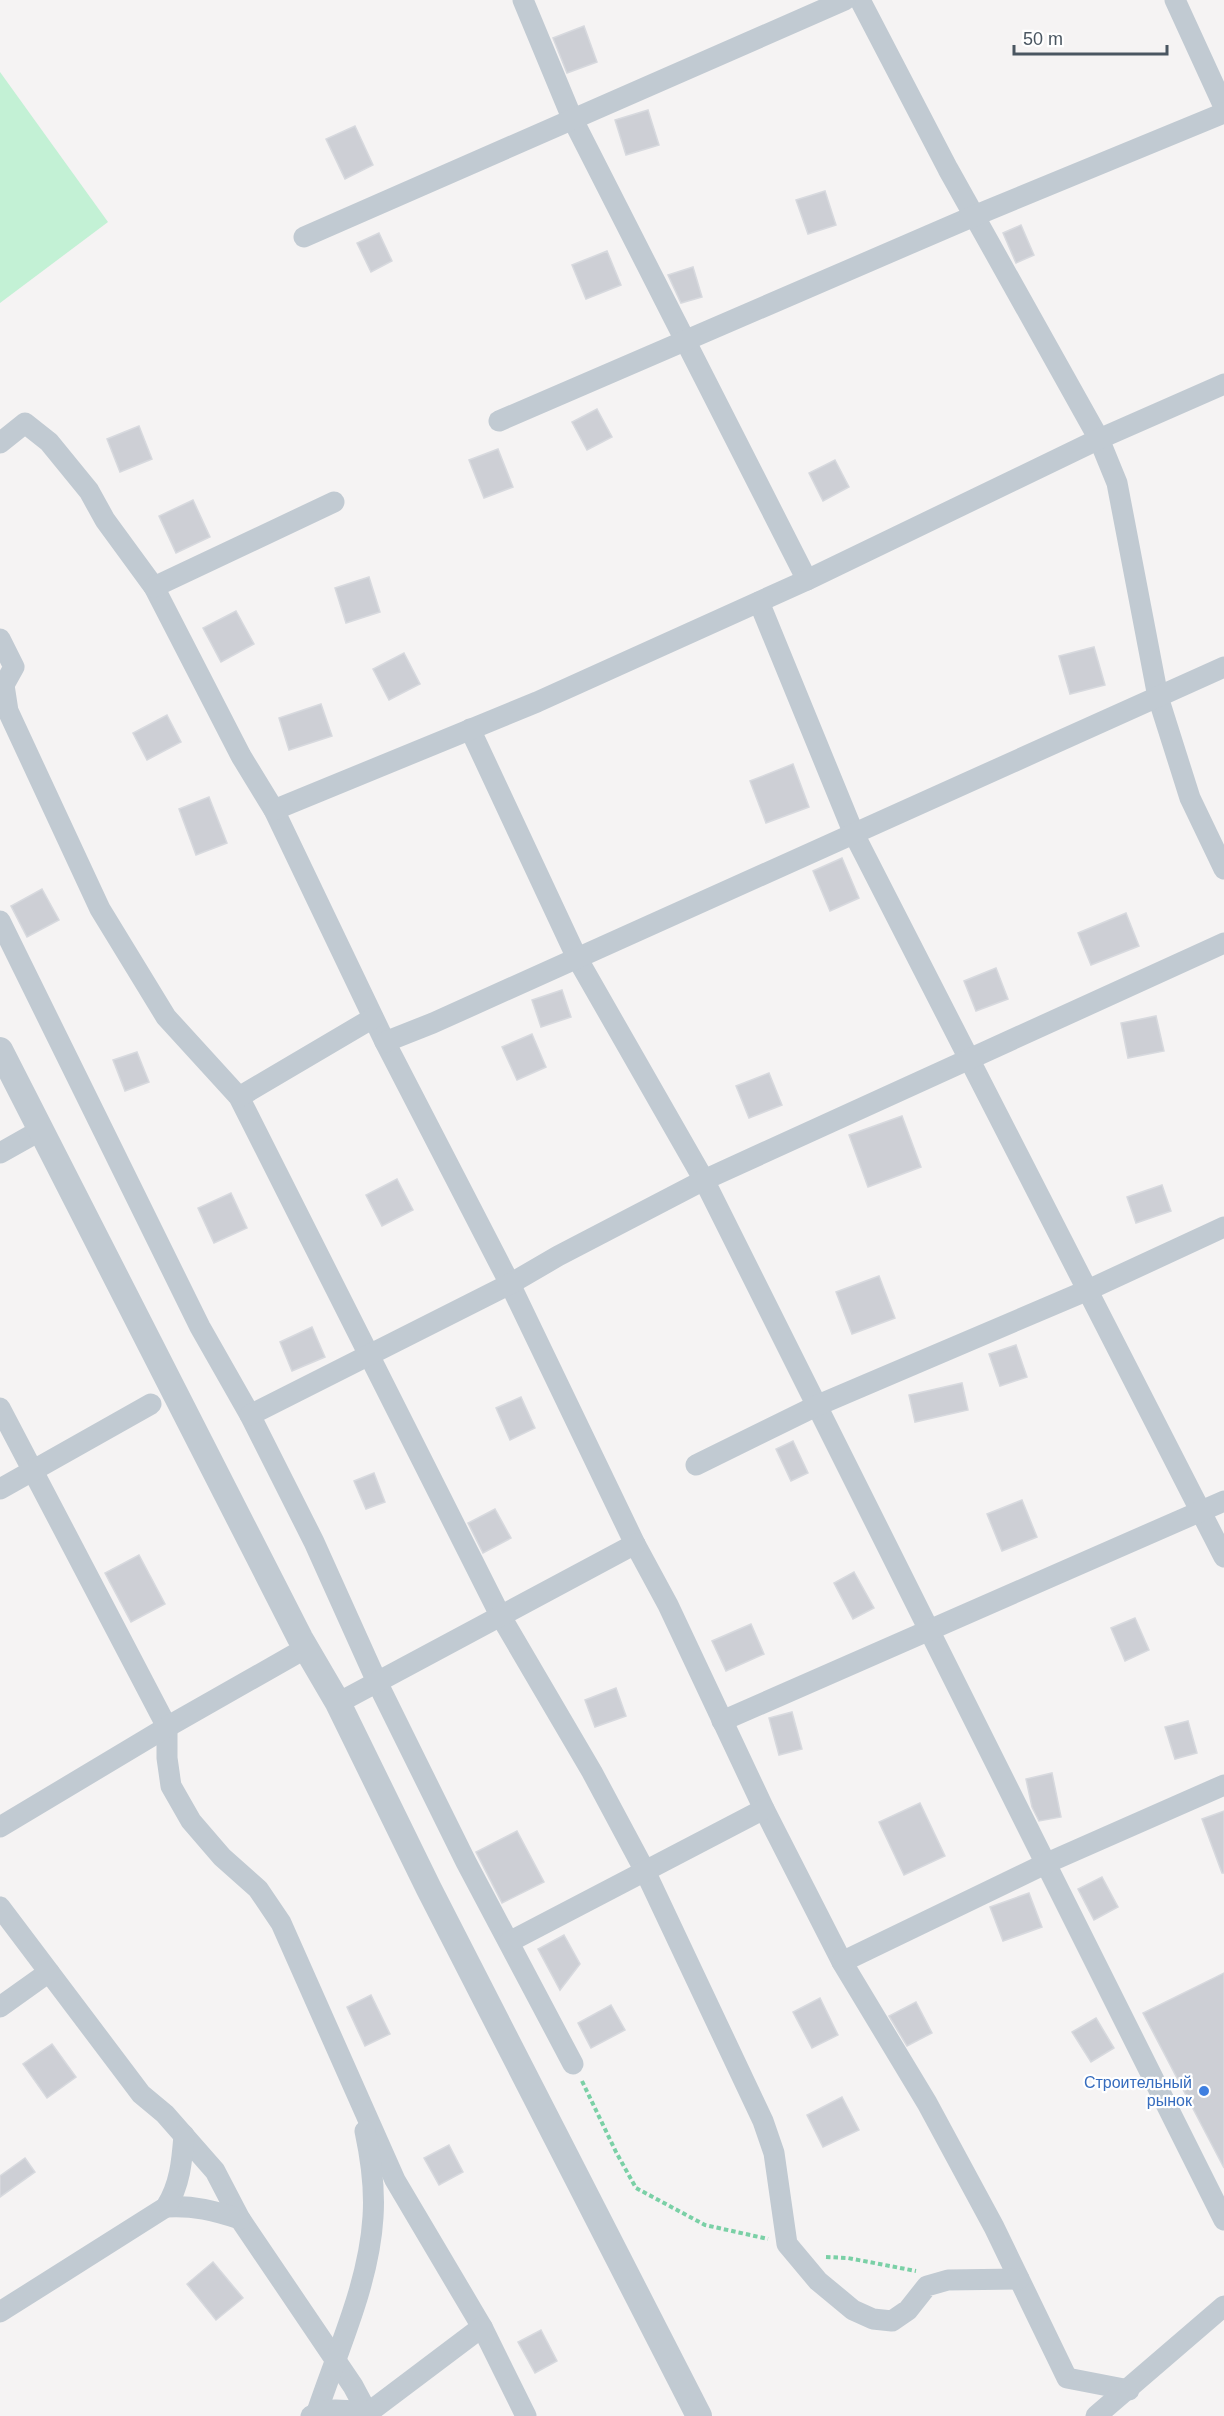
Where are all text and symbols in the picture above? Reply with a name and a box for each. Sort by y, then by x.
scale bar [1014,18,1167,56]
text: 50 m [1023,29,1063,49]
place label: Строительный рынок [1084,2074,1193,2109]
marker: Строительный рынок [1197,2084,1211,2098]

